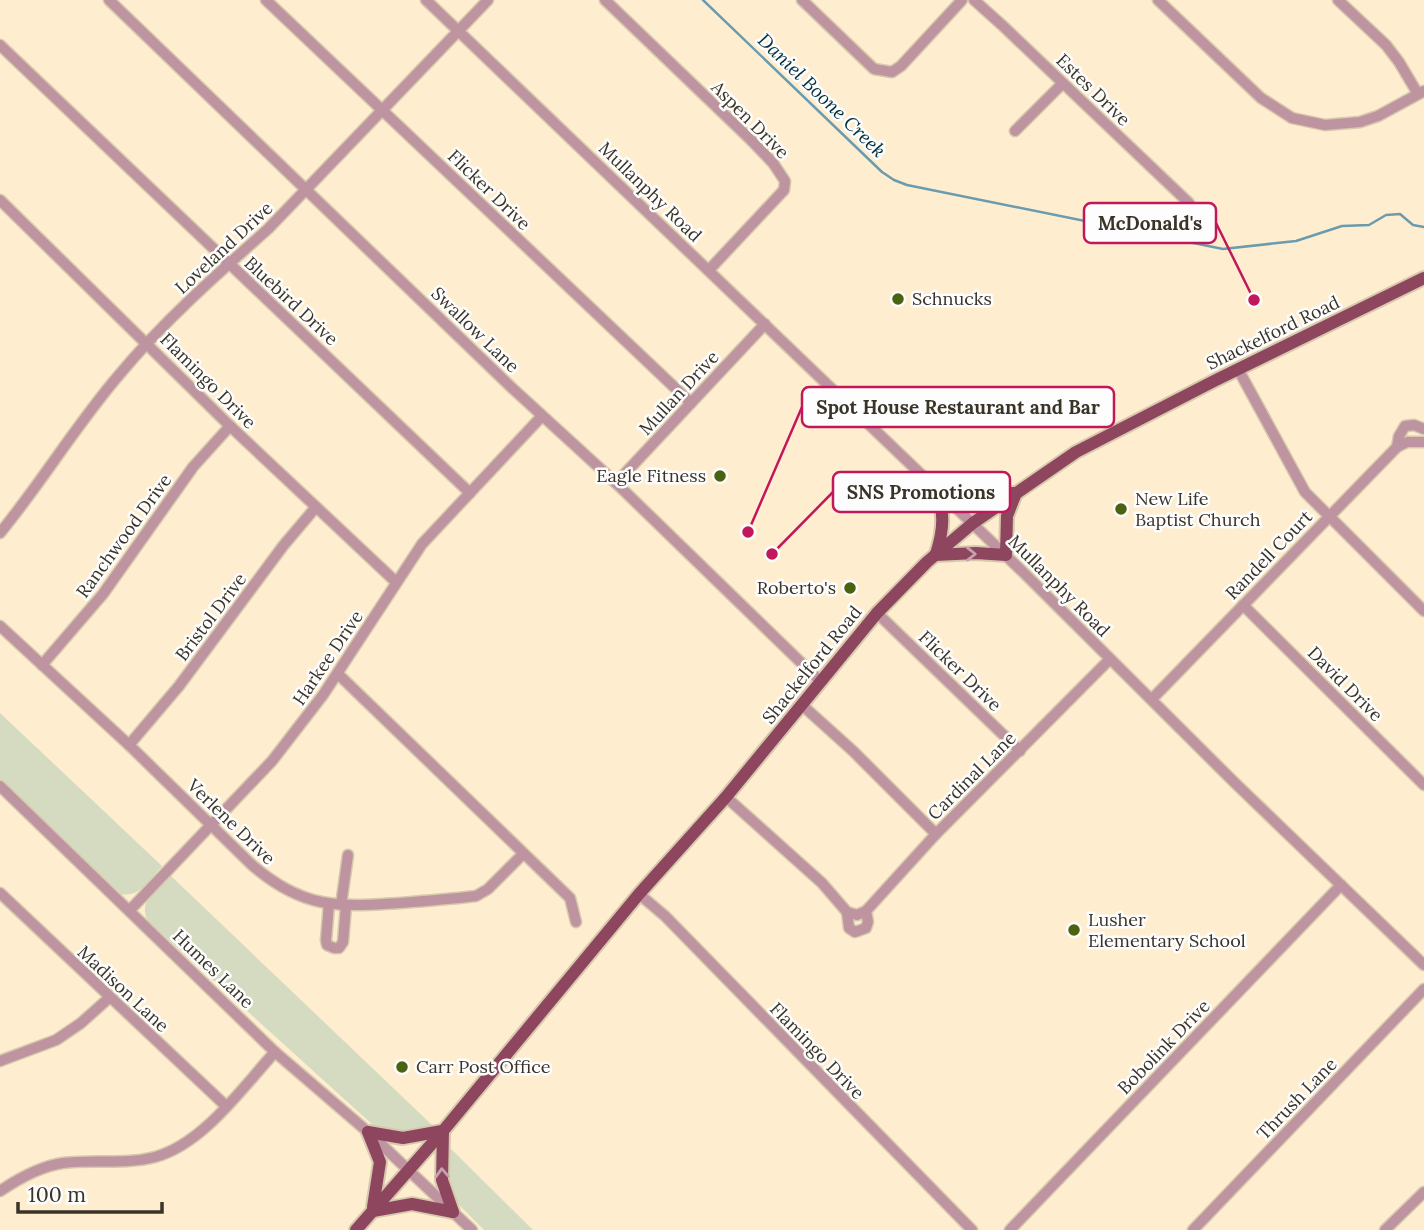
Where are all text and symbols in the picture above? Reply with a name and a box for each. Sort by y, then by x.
water label: Daniel Boone Creek [753,28,891,162]
street label: Estes Drive [1051,49,1135,131]
street label: Aspen Drive [706,75,794,164]
street label: Mullanphy Road [594,137,707,247]
street label: Flicker Drive [443,144,536,235]
street label: Loveland Drive [170,196,277,299]
callout: McDonald's [1084,203,1216,243]
text: McDonald's [1098,211,1202,235]
street label: Bluebird Drive [240,251,343,350]
street label: Swallow Lane [426,282,524,378]
place label: Schnucks [912,287,992,310]
street label: Shackelford Road [1202,290,1343,375]
marker: Schnucks [890,291,906,307]
street label: Flamingo Drive [156,328,261,434]
street label: Mullan Drive [634,346,724,440]
callout: Spot House Restaurant and Bar [802,387,1114,427]
text: Spot House Restaurant and Bar [816,395,1100,419]
place label: Eagle Fitness [596,464,706,487]
marker: Eagle Fitness [712,468,728,484]
street label: Ranchwood Drive [71,469,176,602]
callout: SNS Promotions [833,472,1010,512]
text: SNS Promotions [847,480,995,504]
place label: New Life Baptist Church [1135,487,1261,531]
marker: New Life Baptist Church [1113,501,1129,517]
street label: Randell Court [1220,505,1317,604]
street label: Mullanphy Road [1004,530,1115,642]
one-way arrow [966,546,977,562]
street label: Bristol Drive [170,568,251,665]
place label: Roberto's [757,576,836,599]
marker: Roberto's [842,580,858,596]
street label: Shackelford Road [757,601,866,728]
street label: Harkee Drive [287,606,368,710]
street label: Flicker Drive [914,625,1007,716]
street label: David Drive [1303,641,1388,726]
street label: Cardinal Lane [923,726,1021,825]
street label: Verlene Drive [182,773,280,870]
place label: Lusher Elementary School [1088,908,1246,952]
marker: Lusher Elementary School [1066,922,1082,938]
street label: Humes Lane [168,924,259,1013]
street label: Madison Lane [73,940,174,1037]
street label: Bobolink Drive [1113,994,1215,1099]
street label: Flamingo Drive [765,997,870,1104]
street label: Thrush Lane [1252,1053,1342,1145]
place label: Carr Post Office [416,1055,551,1078]
marker: Carr Post Office [394,1059,410,1075]
one-way arrow [435,1167,450,1178]
scale bar [18,1170,161,1214]
text: 100 m [28,1181,86,1208]

